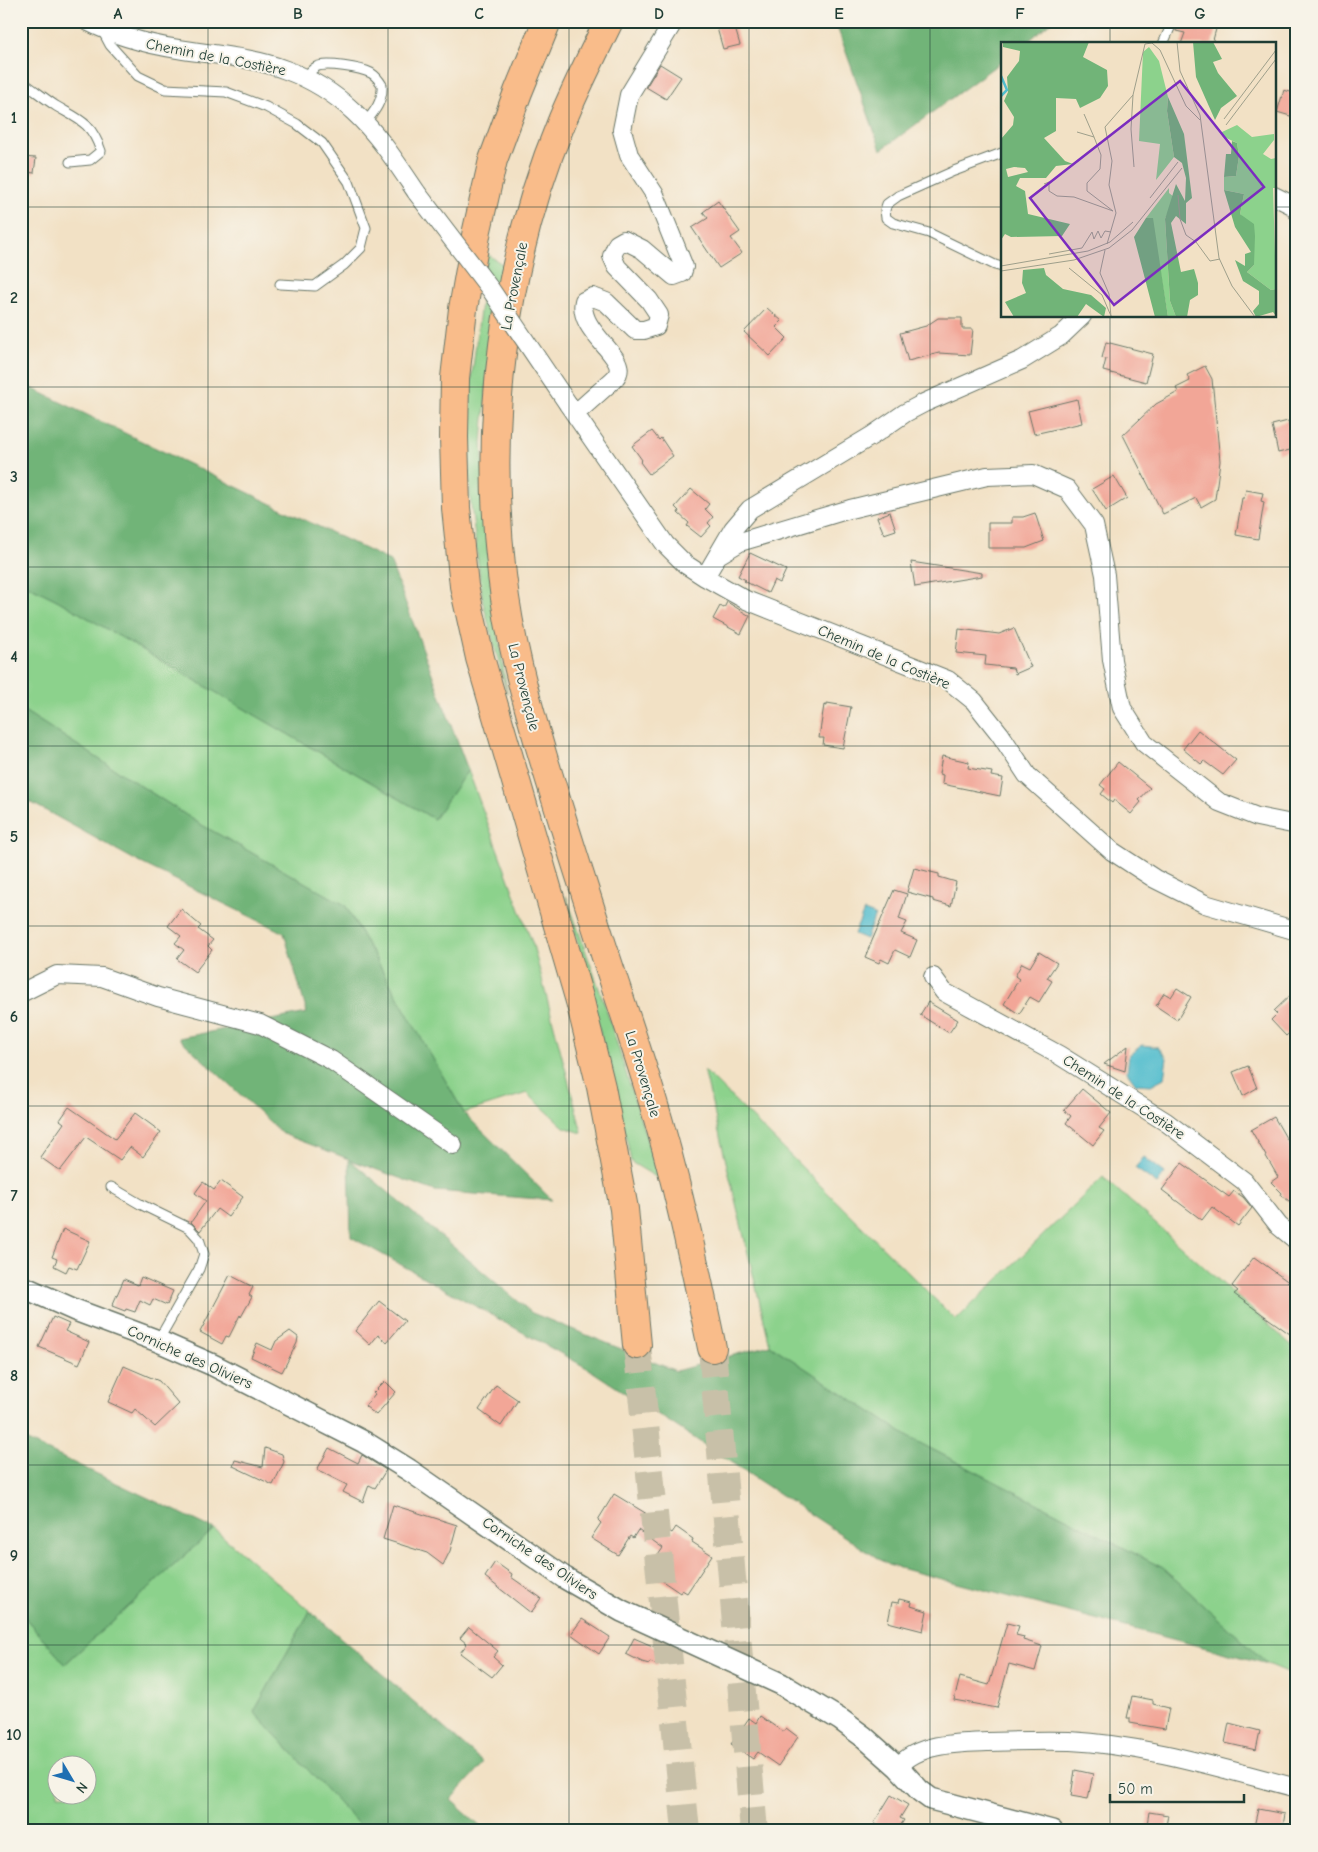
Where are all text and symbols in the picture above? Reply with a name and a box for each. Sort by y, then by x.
text: A [114,5,123,23]
text: B [293,5,303,23]
text: C [474,5,484,23]
text: D [654,5,664,23]
text: E [834,5,844,23]
text: F [1015,5,1025,23]
text: G [1194,5,1206,23]
street label: Chemin de la Costière [145,35,288,79]
inset map [1001,42,1276,318]
text: 1 [11,109,17,127]
street label: La Provençale [497,240,531,332]
text: 2 [10,289,18,307]
text: 3 [10,468,18,486]
street label: Chemin de la Costière [815,621,953,693]
street label: La Provençale [504,641,544,733]
text: 4 [10,648,18,666]
text: 5 [10,828,18,846]
text: 6 [10,1008,18,1026]
street label: La Provençale [621,1029,665,1120]
street label: Chemin de la Costière [1060,1051,1189,1143]
text: 7 [10,1187,18,1205]
street label: Corniche des Oliviers [125,1321,255,1393]
text: 8 [10,1367,18,1385]
street label: Corniche des Oliviers [479,1513,601,1603]
text: 9 [10,1547,18,1565]
text: 10 [6,1726,22,1744]
north arrow [48,1754,98,1804]
scale bar [1110,1772,1244,1804]
text: N [72,1779,91,1797]
text: 50 m [1118,1780,1153,1798]

